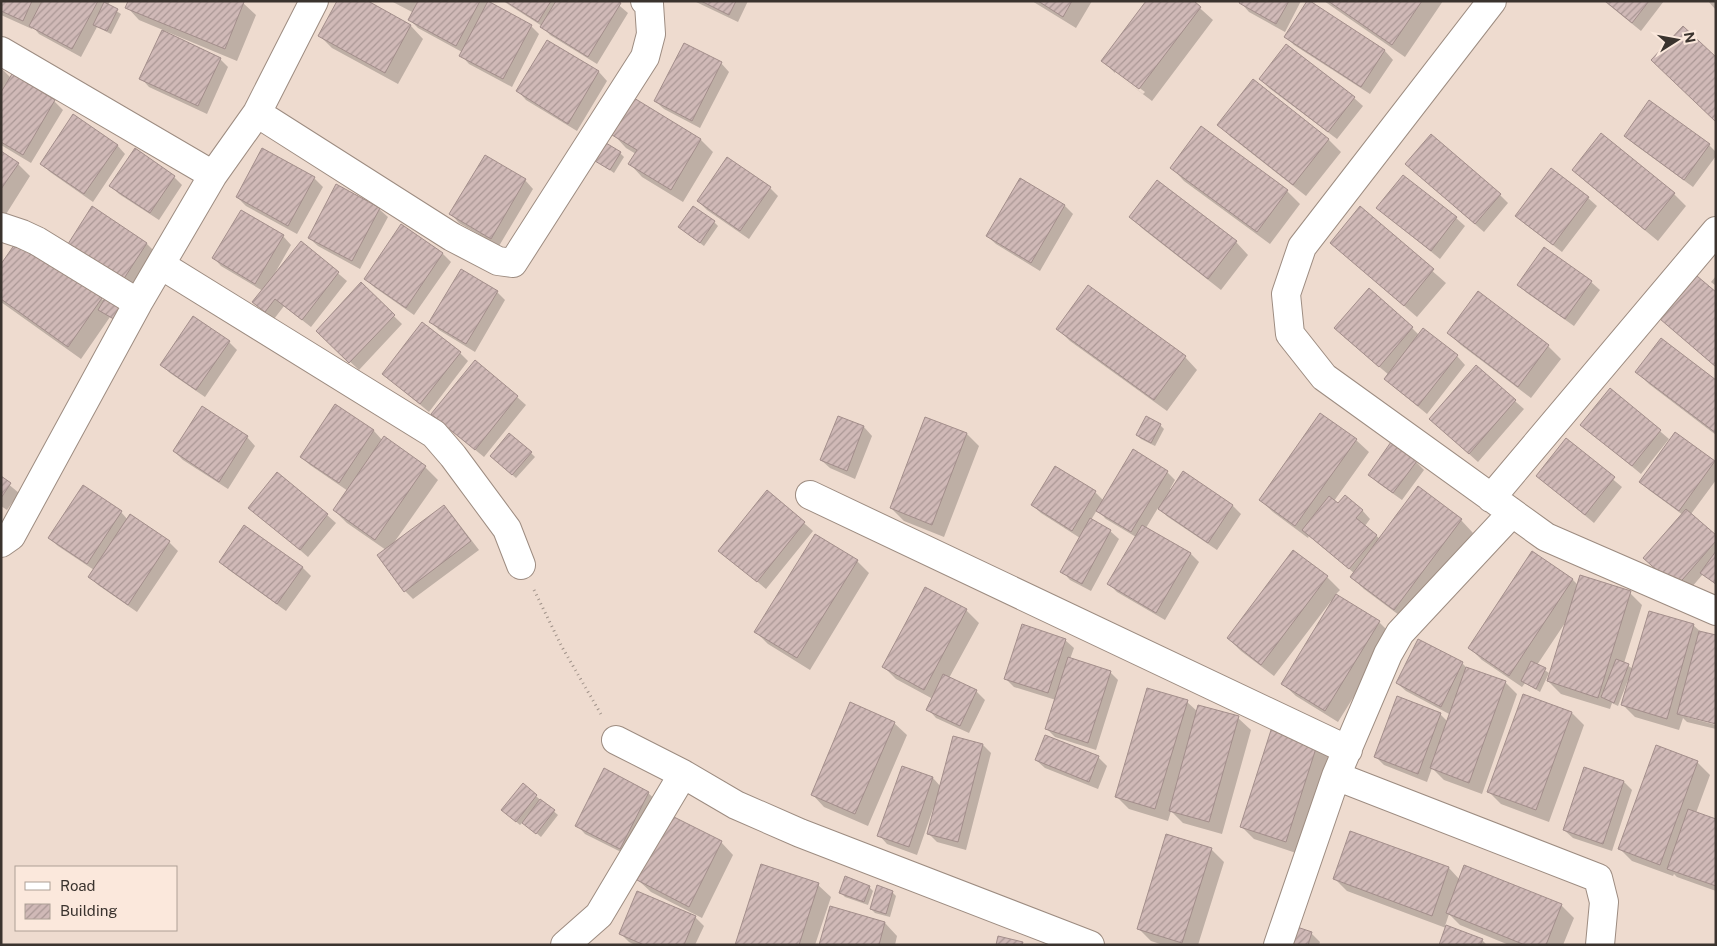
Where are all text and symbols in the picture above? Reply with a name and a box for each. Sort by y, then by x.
north arrow [1652,15,1702,65]
text: N [1681,31,1699,44]
legend [15,866,178,931]
text: Road [60,877,96,894]
text: Building [60,902,118,919]

